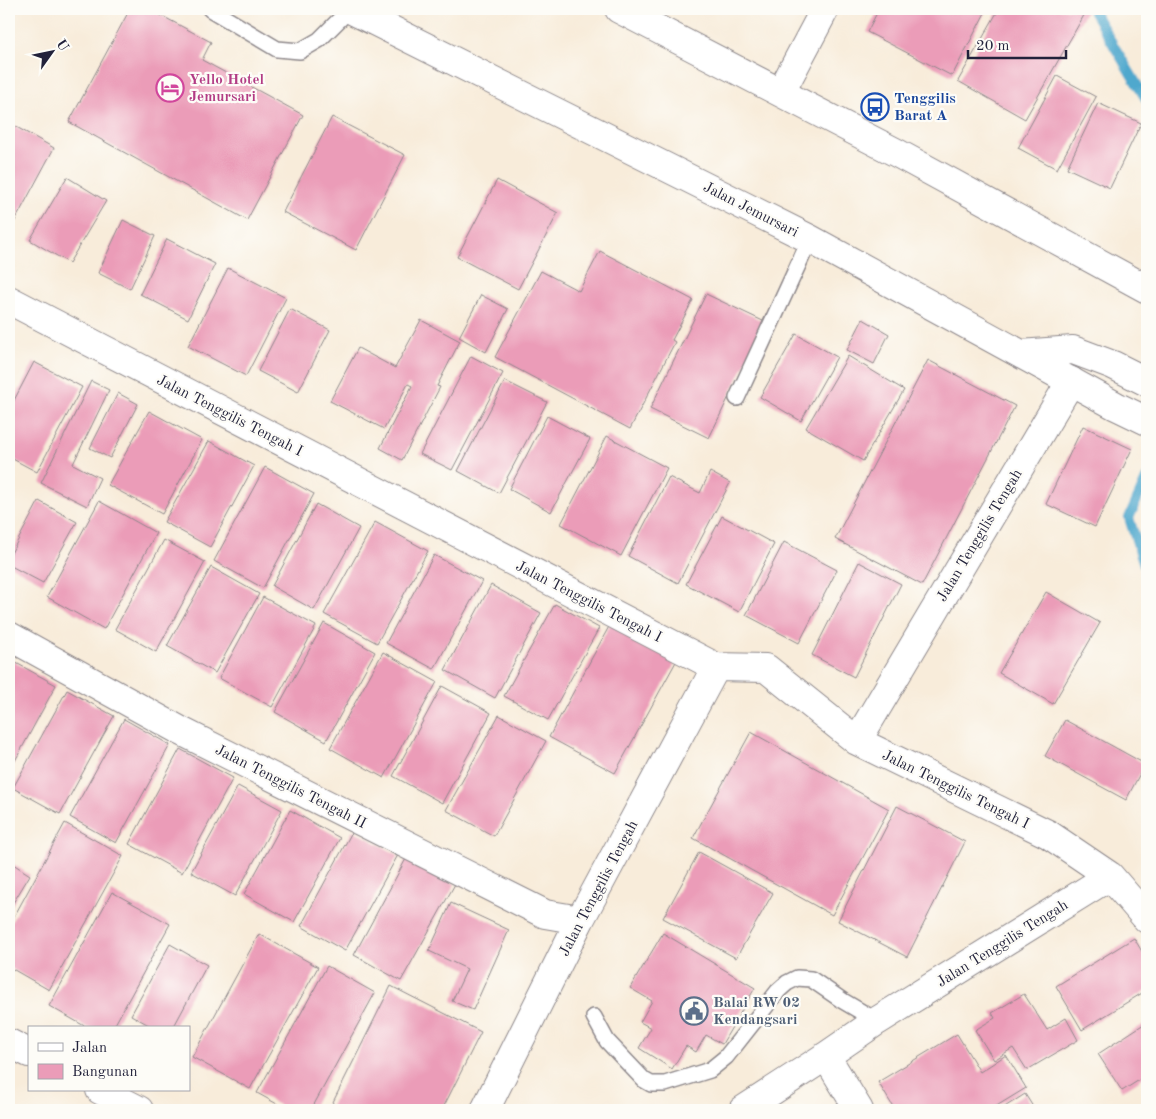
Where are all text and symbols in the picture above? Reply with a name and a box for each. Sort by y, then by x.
north arrow [28,28,78,78]
scale bar [968,28,1066,60]
text: U [53,37,71,54]
text: 20 m [976,39,1010,54]
hotel icon: Yello Hotel Jemursari [155,73,185,103]
place label: Yello Hotel Jemursari [189,73,265,105]
bus stop icon: Tenggilis Barat A [860,92,890,122]
place label: Tenggilis Barat A [894,92,956,124]
street label: Jalan Jemursari [700,180,800,241]
street label: Jalan Tenggilis Tengah I [154,373,305,460]
street label: Jalan Tenggilis Tengah [935,467,1026,605]
street label: Jalan Tenggilis Tengah I [513,559,664,646]
street label: Jalan Tenggilis Tengah II [212,743,368,832]
street label: Jalan Tenggilis Tengah I [879,748,1031,833]
street label: Jalan Tenggilis Tengah [557,818,641,959]
street label: Jalan Tenggilis Tengah [935,898,1071,991]
public building icon: Balai RW 02 Kendangsari [679,996,709,1026]
place label: Balai RW 02 Kendangsari [713,996,800,1028]
legend [28,1026,190,1092]
text: Jalan [72,1041,107,1056]
text: Bangunan [72,1065,138,1080]

